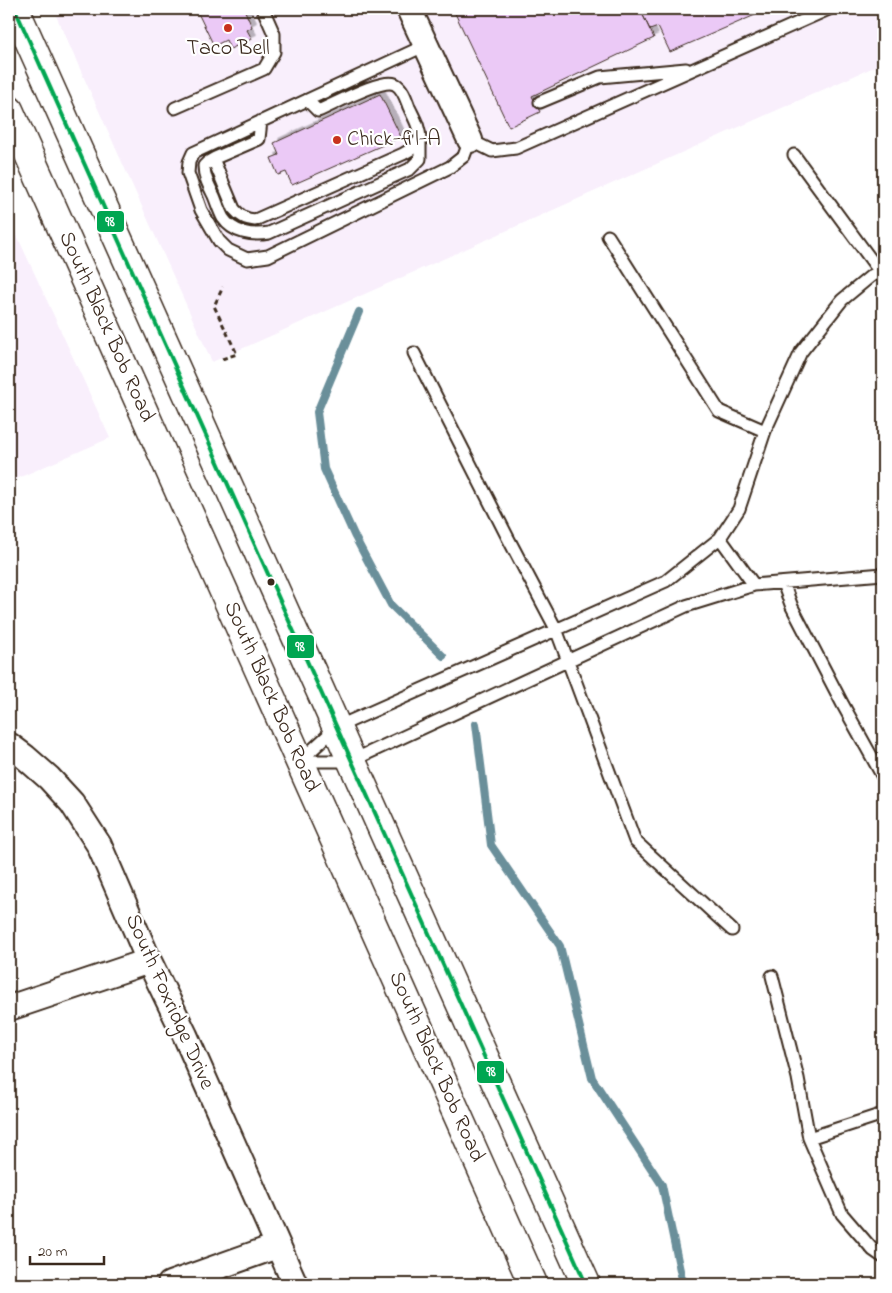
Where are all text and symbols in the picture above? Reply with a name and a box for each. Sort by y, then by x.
marker: Taco Bell [222,22,234,34]
place label: Taco Bell [186,33,270,65]
place label: Chick-fil-A [347,124,441,156]
marker: Chick-fil-A [331,134,343,146]
line badge: 98 [96,210,125,233]
text: 98 [104,212,115,233]
street label: South Black Bob Road [49,226,163,428]
unlabelled marker [266,577,276,587]
street label: South Black Bob Road [214,596,328,798]
line badge: 98 [286,634,315,659]
text: 98 [294,637,305,658]
street label: South Foxridge Drive [115,909,222,1096]
street label: South Black Bob Road [379,966,493,1168]
line badge: 98 [476,1060,505,1084]
text: 98 [485,1062,496,1083]
scale bar [30,1233,104,1265]
text: 20 m [38,1241,68,1263]

